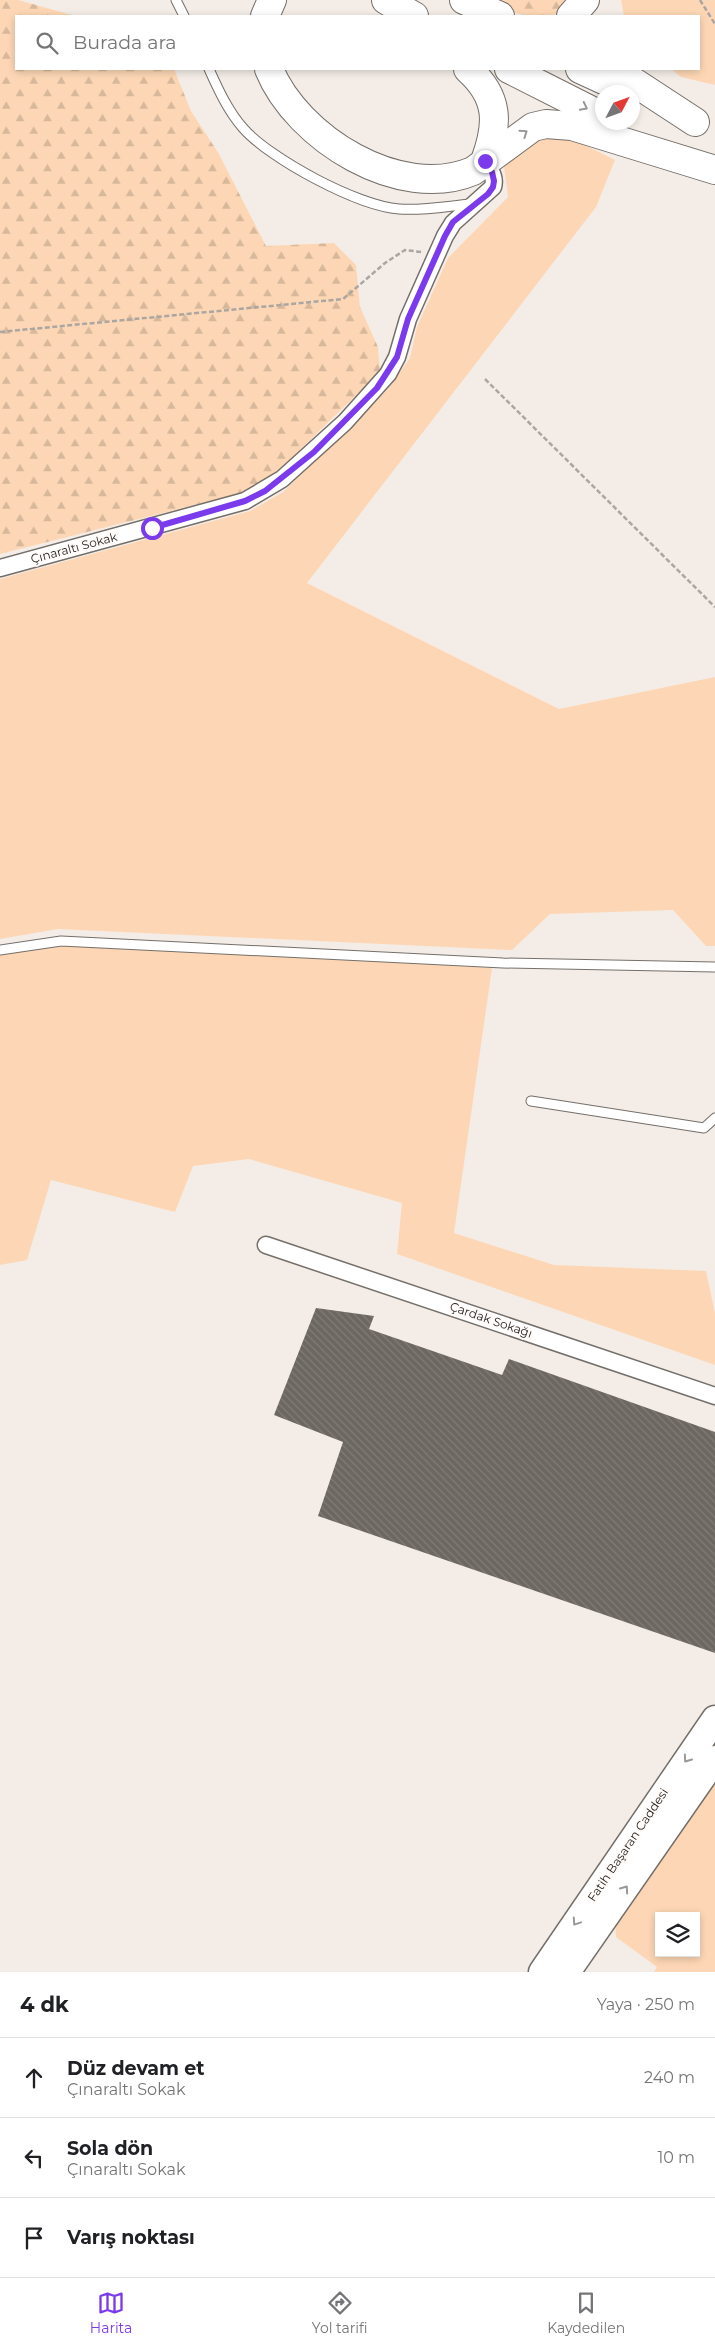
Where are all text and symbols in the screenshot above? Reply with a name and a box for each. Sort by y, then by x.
search box [15,15,700,70]
icon: search [33,29,61,57]
text: Burada ara [73,31,177,54]
north arrow [595,85,640,130]
one-way arrow [578,101,587,111]
one-way arrow [518,130,528,139]
route end [474,150,497,173]
route start [141,517,164,540]
street label: Çınaraltı Sokak [29,529,120,566]
street label: Çardak Sokağı [448,1298,534,1341]
one-way arrow [684,1754,693,1763]
street label: Fatih Başaran Caddesi [584,1785,671,1904]
one-way arrow [619,1885,628,1895]
map controls [655,1912,700,1957]
button: layers [655,1912,700,1957]
one-way arrow [573,1917,582,1926]
text: 4 dk [20,1992,69,2017]
text: Yaya · 250 m [597,1995,695,2014]
text: Düz devam et [67,2057,205,2080]
icon: ahead [20,2064,48,2092]
text: 240 m [644,2068,695,2087]
text: Çınaraltı Sokak [67,2080,186,2099]
text: Sola dön [67,2137,153,2160]
icon: left [20,2144,48,2172]
text: 10 m [657,2148,695,2167]
text: Çınaraltı Sokak [67,2160,186,2179]
icon: arrive [20,2224,48,2252]
text: Varış noktası [67,2226,195,2249]
tab: Harita [90,2289,132,2337]
tab: Yol tarifi [312,2289,368,2337]
tab: Kaydedilen [547,2289,625,2337]

